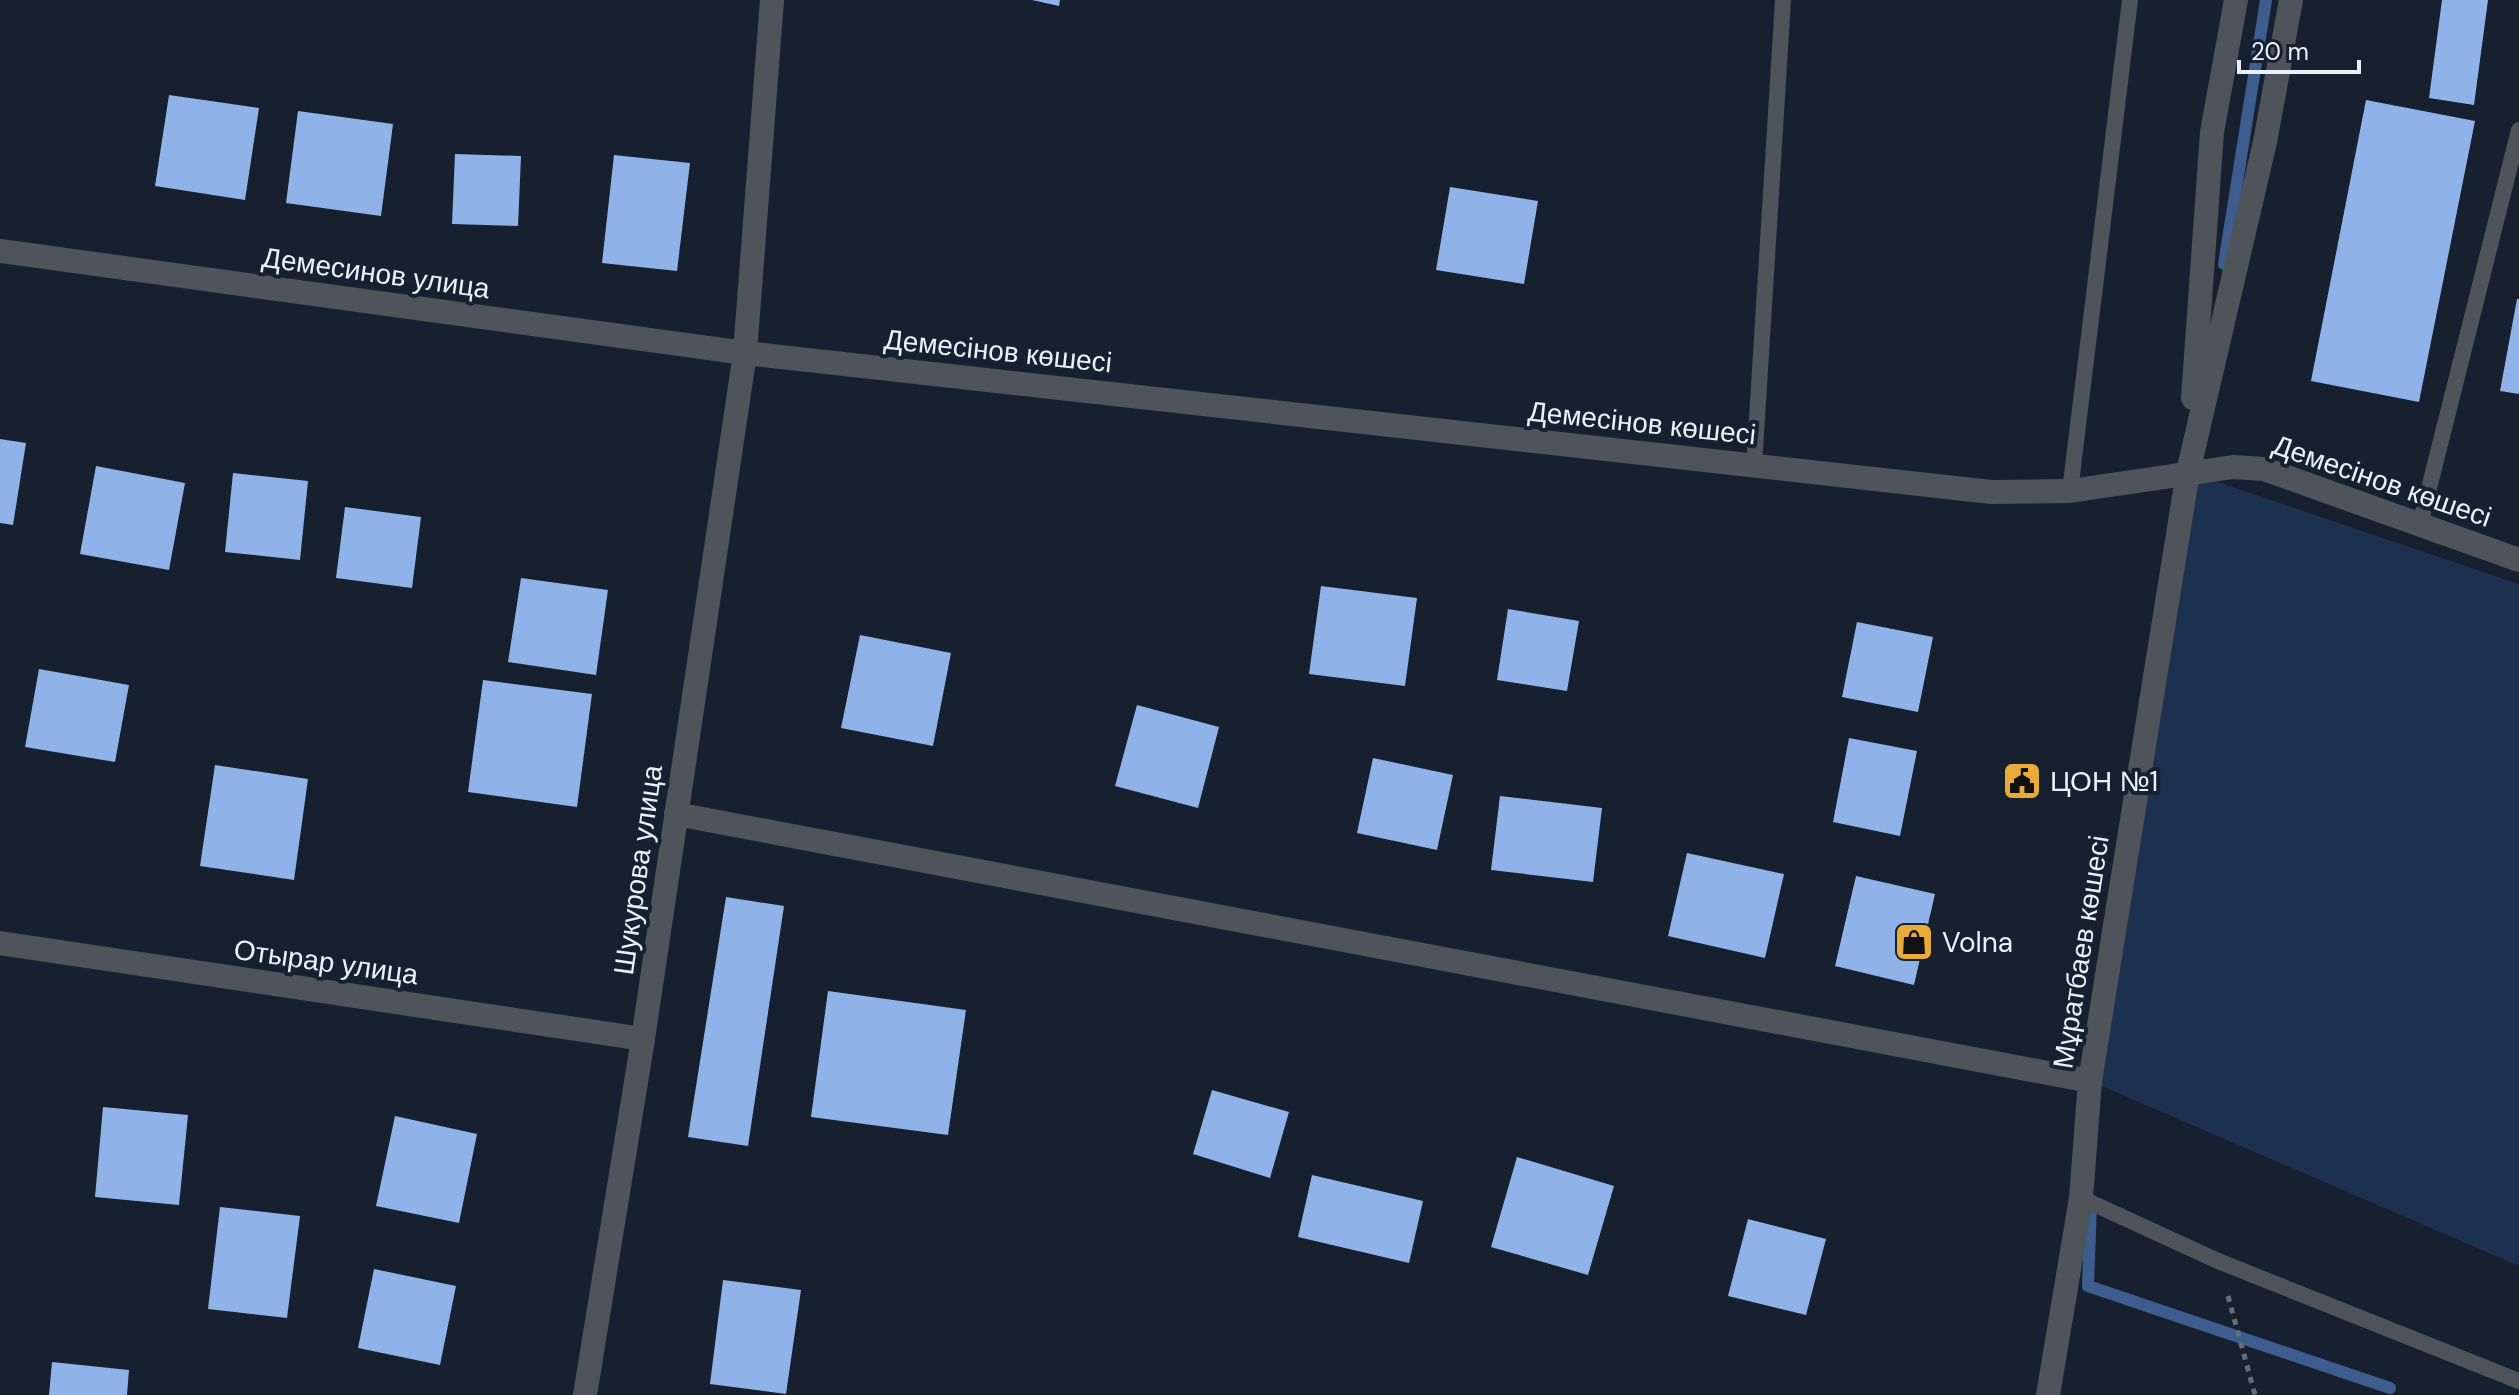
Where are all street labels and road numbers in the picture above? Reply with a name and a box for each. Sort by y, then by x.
street label: Демесинов улица [260,239,493,307]
street label: Демесінов көшесі [882,321,1114,381]
street label: Демесінов көшесі [1526,393,1758,453]
street label: Демесінов көшесі [2268,426,2496,536]
street label: Шукурова улица [605,762,671,977]
street label: Мұратбаев көшесі [2044,833,2118,1071]
street label: Отырар улица [231,931,421,993]

